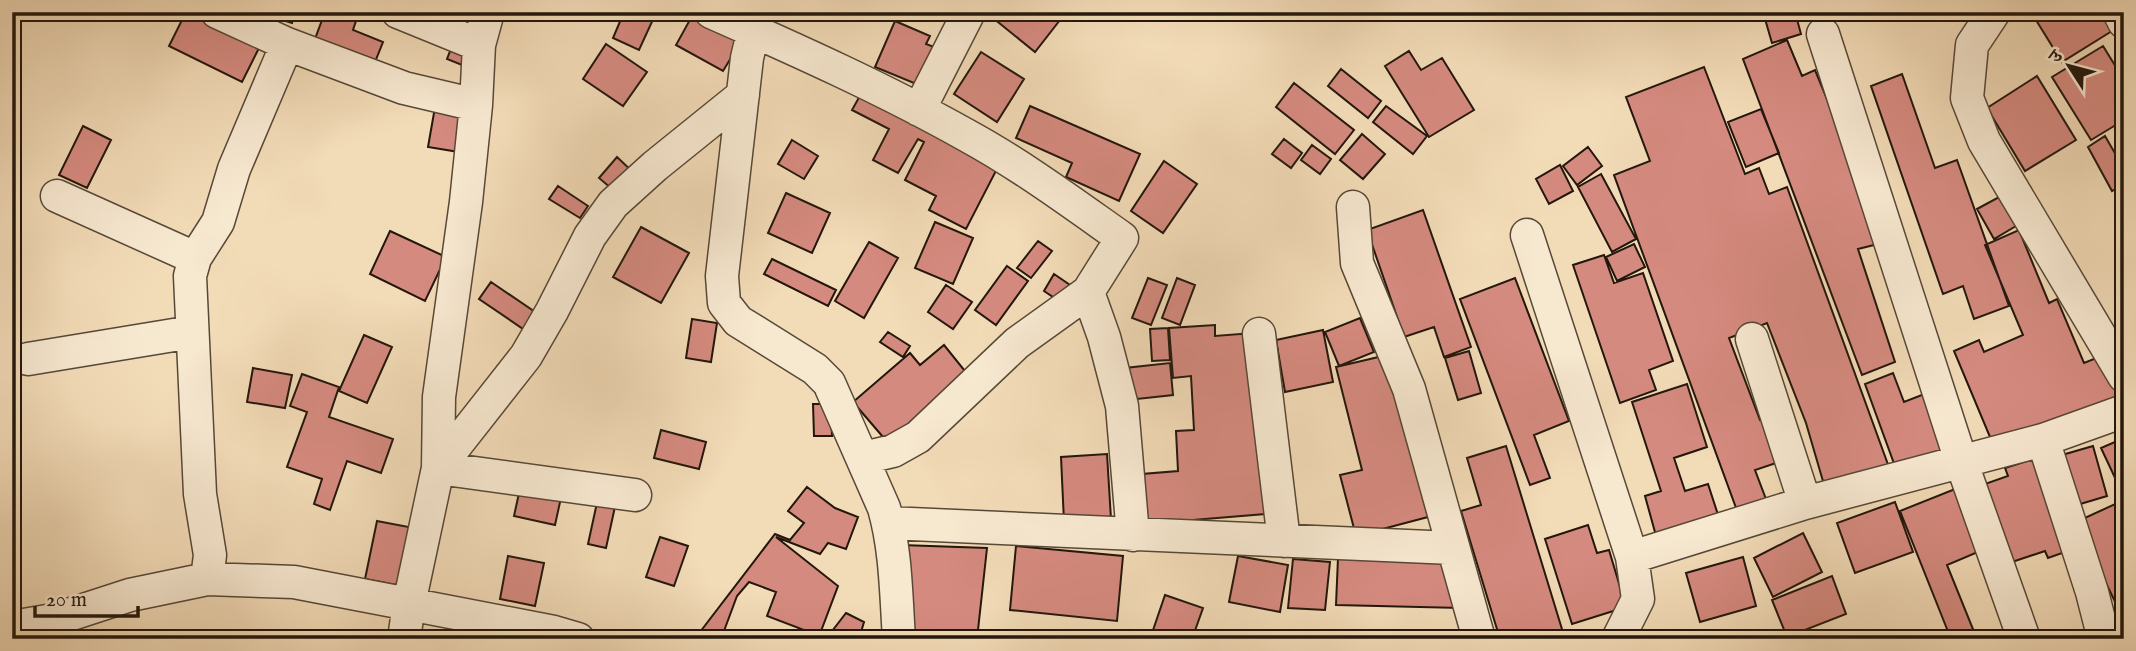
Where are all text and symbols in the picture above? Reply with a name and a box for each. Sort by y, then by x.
north arrow [2035,32,2104,102]
text: उ [2043,45,2070,70]
scale bar [35,574,138,618]
text: 20 m [46,587,87,614]

